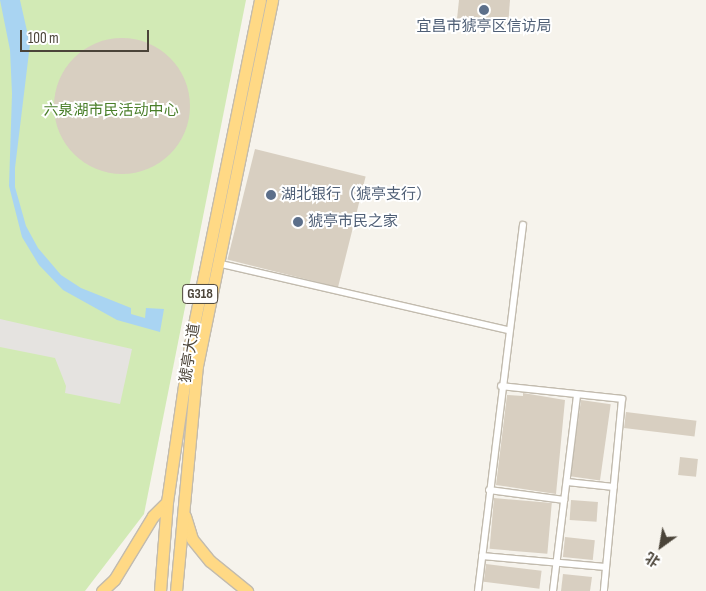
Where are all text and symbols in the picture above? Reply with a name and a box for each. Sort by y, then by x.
marker: 宜昌市猇亭区信访局 [478,4,490,16]
place label: 宜昌市猇亭区信访局 [417,18,551,36]
scale bar [22,20,151,52]
text: 100 m [28,29,59,48]
park label: 六泉湖市民活动中心 [44,102,178,120]
place label: 湖北银行（猇亭支行） [281,186,431,204]
marker: 湖北银行（猇亭支行） [265,189,277,201]
place label: 猇亭市民之家 [308,213,398,231]
marker: 猇亭市民之家 [292,216,304,228]
road number: G318 [181,282,219,306]
street label: 猇亭大道 [176,322,204,384]
north arrow [636,521,686,571]
text: 北 [642,548,663,570]

